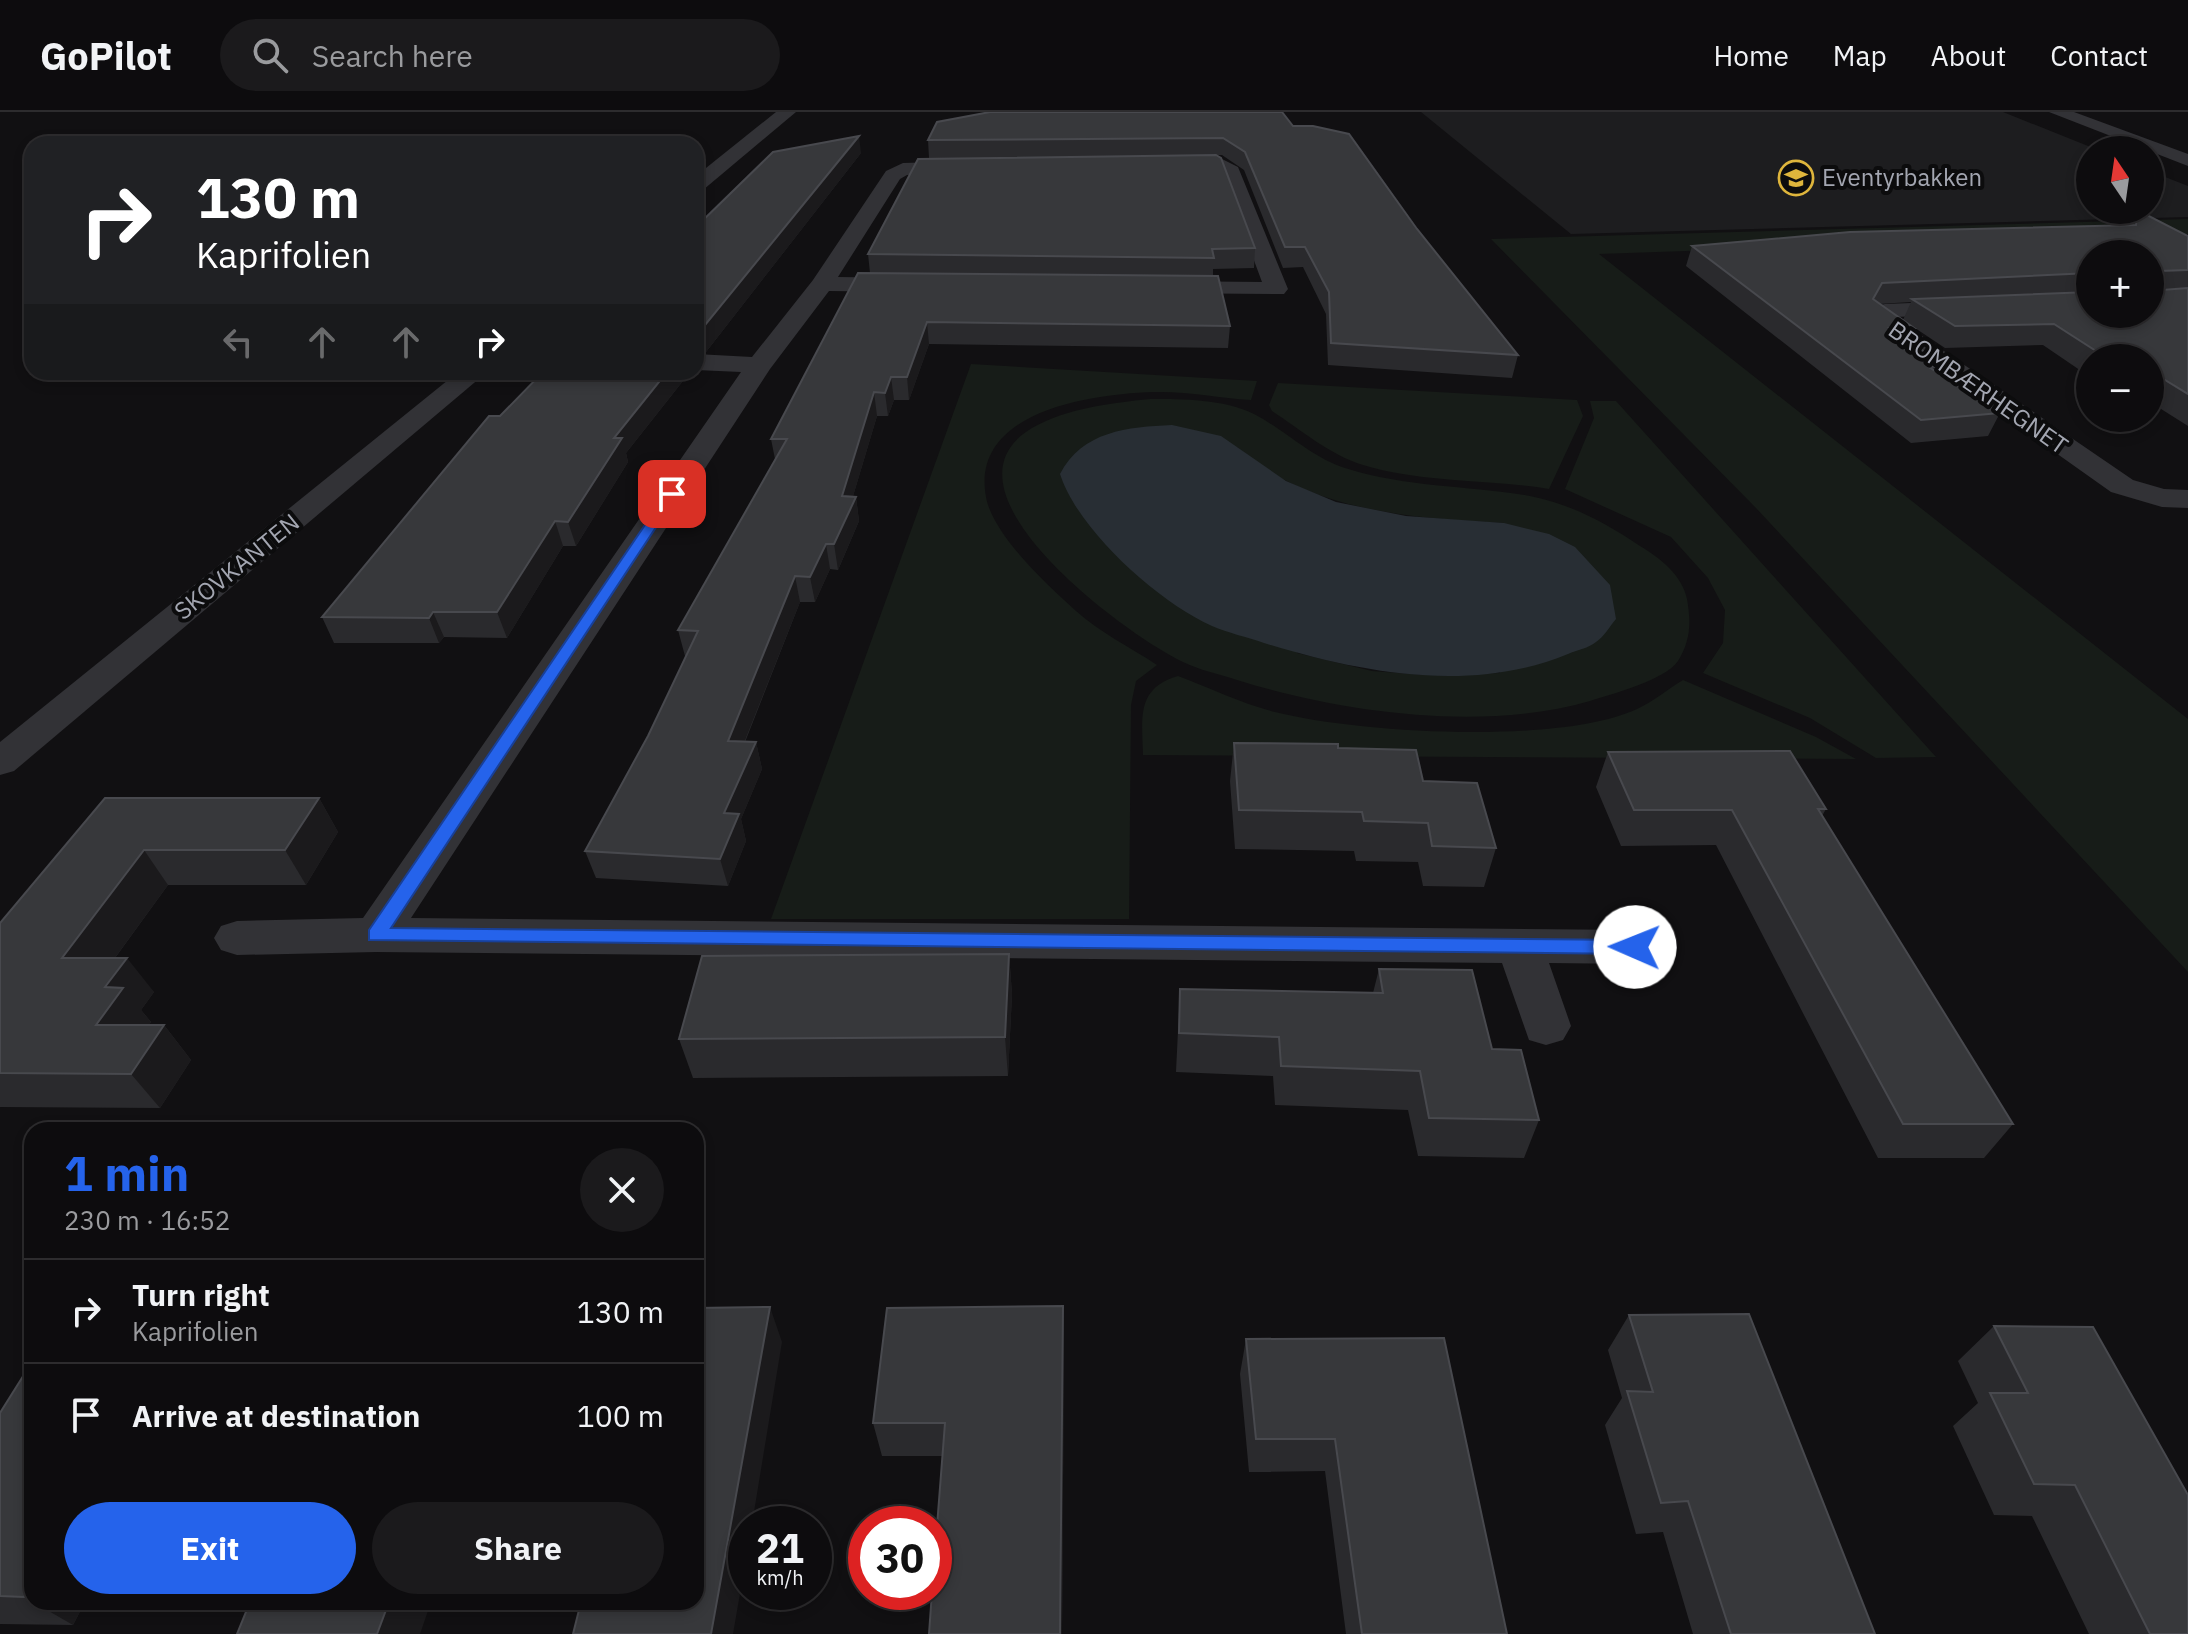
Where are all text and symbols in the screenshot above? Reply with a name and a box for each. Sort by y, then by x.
search box [220,19,780,91]
text: GoPilot [40,31,172,80]
icon: search [248,33,292,77]
text: Search here [312,36,473,75]
text: Home [1713,37,1789,74]
text: Map [1833,37,1887,74]
text: About [1931,37,2006,74]
text: Contact [2050,37,2148,74]
north arrow [2076,136,2164,224]
map controls [2076,136,2164,432]
school or university icon: Eventyrbakken [1777,159,1815,197]
text: 130 m [196,161,360,233]
place label: Eventyrbakken [1822,161,1982,193]
icon: right [64,168,168,272]
text: Kaprifolien [196,231,371,278]
button: + [2076,240,2164,328]
street label: BROMBÆRHEGNET [1882,313,2075,461]
icon: left [216,320,260,364]
icon: ahead [300,320,344,364]
icon: ahead [384,320,428,364]
icon: right [468,320,512,364]
button: − [2076,344,2164,432]
pin [638,460,706,528]
icon: arrive [650,472,694,516]
street label: SKOVKANTEN [167,506,306,627]
position arrow [1593,905,1677,989]
text: 1 min [64,1142,189,1204]
button: close [580,1148,664,1232]
text: 230 m · 16:52 [64,1203,230,1237]
text: Turn right [132,1275,270,1314]
icon: right [64,1289,108,1333]
text: 130 m [577,1292,664,1331]
text: Kaprifolien [132,1314,259,1348]
icon: arrive [64,1393,108,1437]
text: Arrive at destination [132,1396,420,1435]
text: 100 m [577,1396,664,1435]
button: Exit [64,1502,356,1594]
button: Share [372,1502,664,1594]
speed limit sign: 30 [848,1506,952,1610]
text: 21 [756,1522,804,1574]
text: km/h [756,1564,804,1591]

